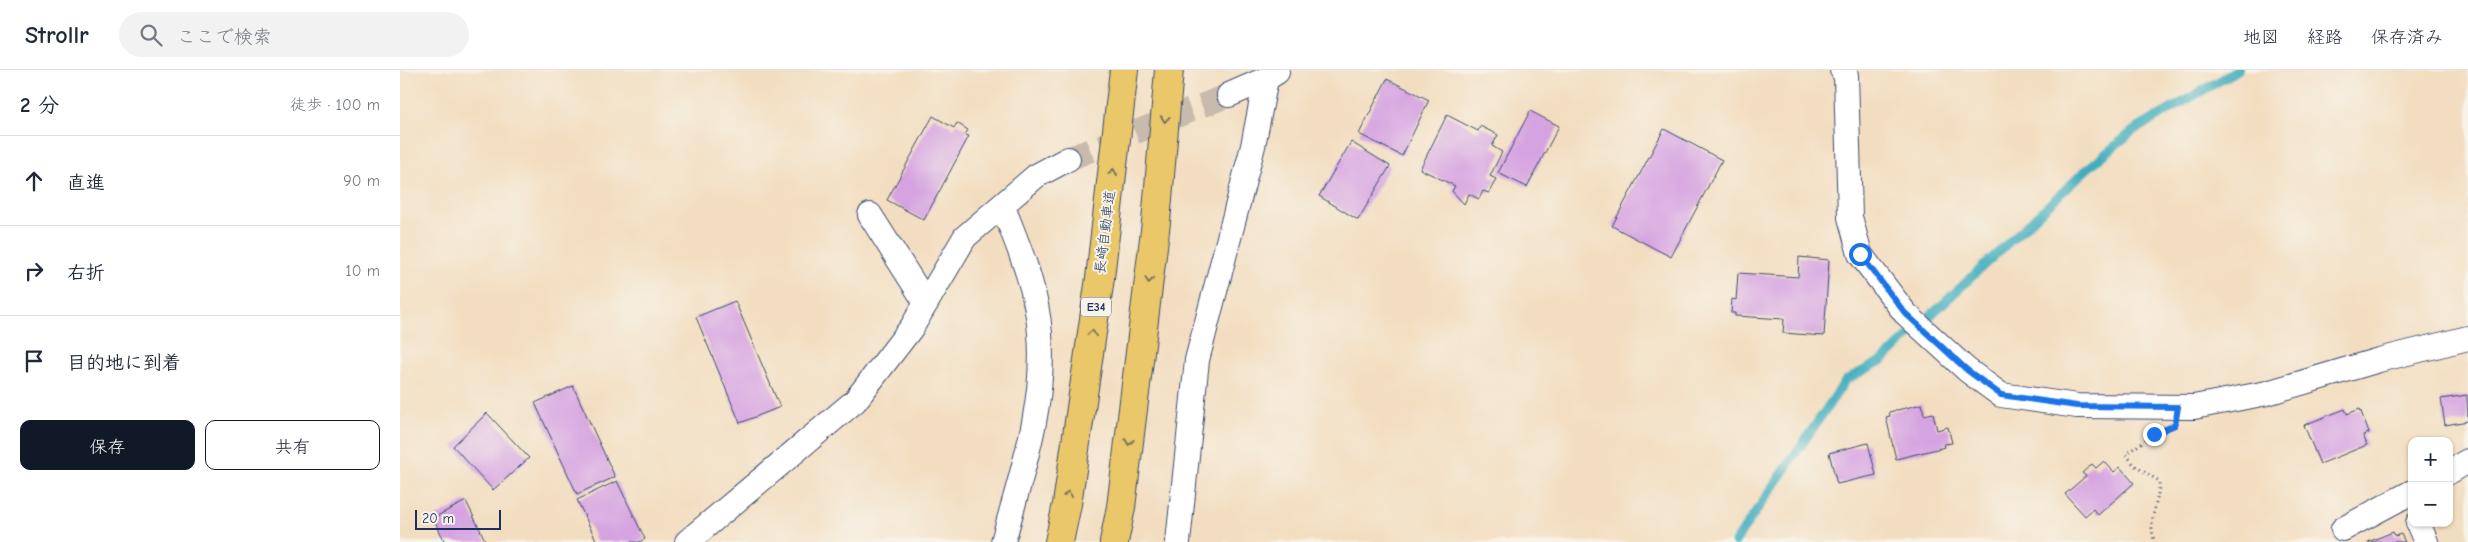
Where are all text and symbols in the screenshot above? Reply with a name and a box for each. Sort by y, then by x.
search box [119,12,469,57]
text: Strollr [25,21,89,49]
icon: search [137,21,165,49]
text: ここで検索 [177,26,272,48]
text: 地図 [2243,27,2279,48]
text: 経路 [2307,27,2343,48]
text: 保存済み [2371,27,2443,48]
text: 2 分 [20,93,59,117]
text: 徒歩 · 100 m [290,96,380,114]
one-way arrow [1160,115,1171,123]
icon: ahead [20,167,48,195]
one-way arrow [1107,168,1118,176]
text: 直進 [67,172,105,194]
text: 90 m [343,172,380,190]
street label: 長崎自動車道 [1091,189,1119,275]
route start [1849,243,1872,266]
icon: right [20,257,48,285]
text: 右折 [67,262,105,284]
text: 10 m [345,262,380,280]
one-way arrow [1144,276,1154,285]
road number: E34 [1081,298,1111,316]
one-way arrow [1086,329,1096,338]
icon: arrive [20,347,48,375]
text: 目的地に到着 [67,352,181,374]
button: 保存 [20,420,195,470]
button: 共有 [205,420,380,470]
route end [2143,423,2166,446]
map controls [2408,437,2453,527]
button: + [2408,437,2453,482]
one-way arrow [1124,438,1135,446]
button: − [2408,482,2453,527]
one-way arrow [1062,490,1073,498]
scale bar [415,507,501,530]
text: 20 m [422,510,454,527]

